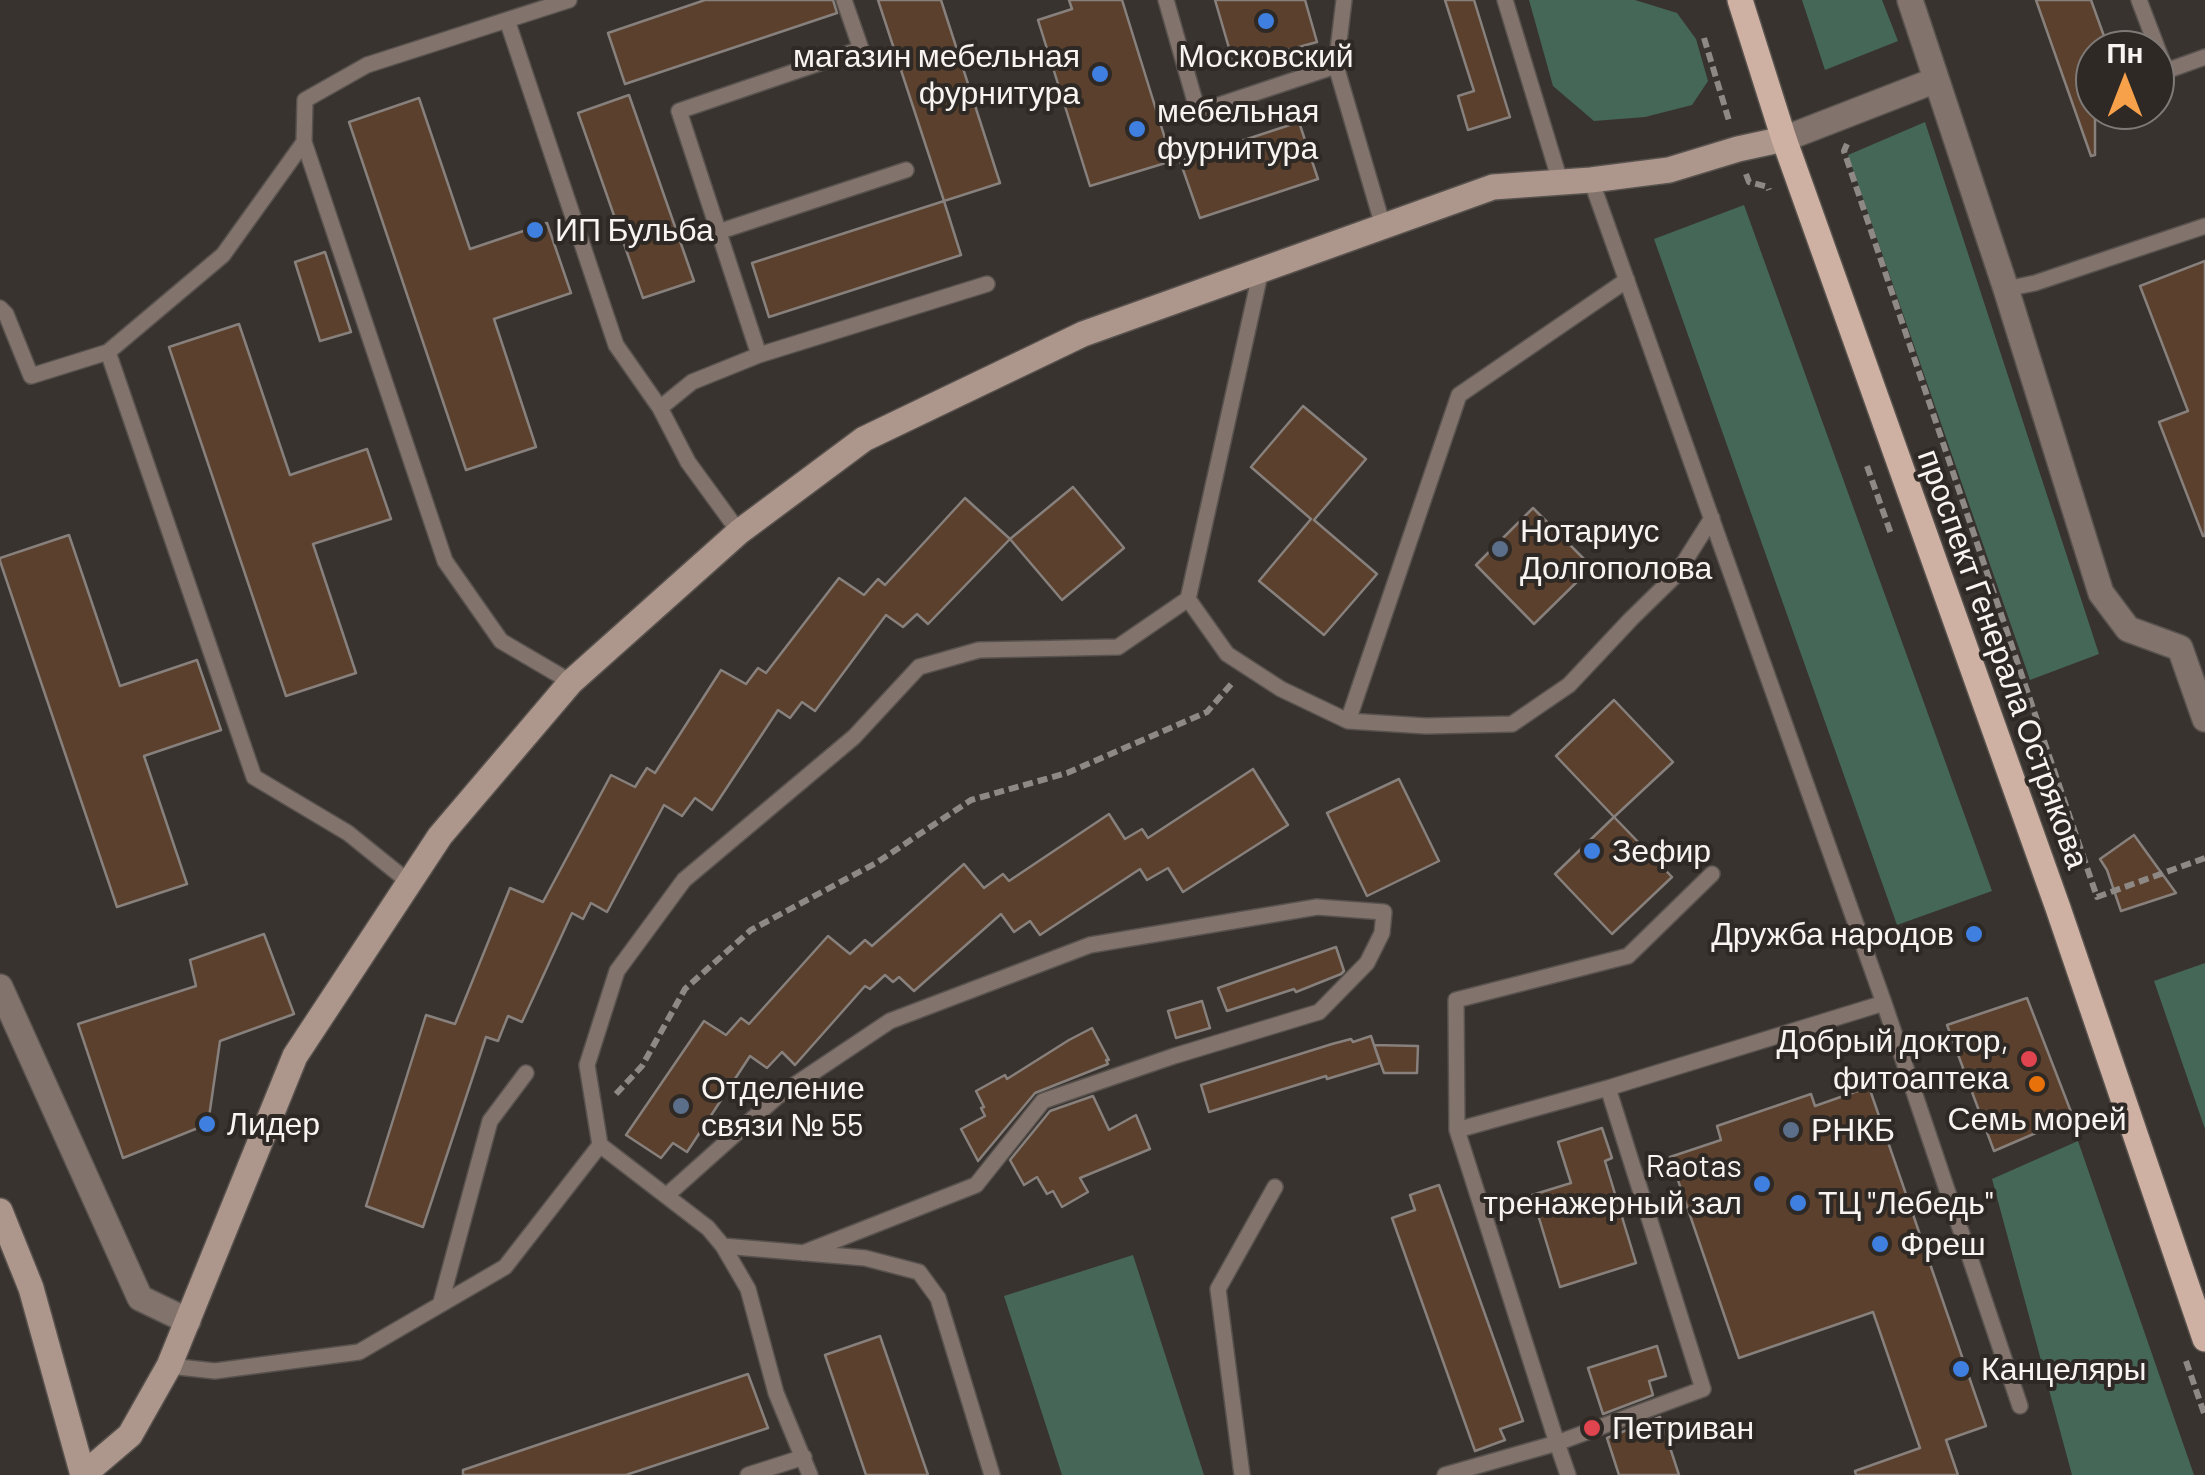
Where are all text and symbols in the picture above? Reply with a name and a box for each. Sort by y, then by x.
marker: Московский [1255,10,1277,32]
north arrow [2075,30,2175,130]
text: Пн [2106,35,2144,69]
place label: магазин мебельная фурнитура [793,37,1080,112]
place label: Московский [1178,37,1354,75]
marker: магазин мебельная фурнитура [1089,63,1111,85]
place label: мебельная фурнитура [1157,92,1319,167]
marker: мебельная фурнитура [1126,118,1148,140]
place label: ИП Бульба [555,211,714,249]
marker: ИП Бульба [524,219,546,241]
street label: проспект Генерала Острякова [1909,444,2097,874]
place label: Нотариус Долгополова [1520,512,1712,587]
marker: Нотариус Долгополова [1489,538,1511,560]
place label: Зефир [1612,832,1711,870]
marker: Зефир [1581,840,1603,862]
place label: Дружба народов [1711,915,1954,953]
marker: Дружба народов [1963,923,1985,945]
place label: Добрый доктор, фитоаптека [1777,1022,2009,1097]
marker: Добрый доктор, фитоаптека [2018,1048,2040,1070]
place label: Отделение связи № 55 [701,1069,865,1144]
marker: Семь морей [2026,1073,2048,1095]
marker: Отделение связи № 55 [670,1095,692,1117]
place label: Семь морей [1947,1100,2127,1138]
place label: Лидер [227,1105,320,1143]
place label: РНКБ [1811,1111,1895,1149]
marker: Лидер [196,1113,218,1135]
marker: РНКБ [1780,1119,1802,1141]
place label: Raotas тренажерный зал [1483,1147,1742,1222]
marker: Raotas тренажерный зал [1751,1173,1773,1195]
place label: ТЦ "Лебедь" [1818,1184,1993,1222]
marker: ТЦ "Лебедь" [1787,1192,1809,1214]
place label: Фреш [1900,1225,1986,1263]
marker: Фреш [1869,1233,1891,1255]
place label: Канцеляры [1981,1350,2147,1388]
marker: Канцеляры [1950,1358,1972,1380]
place label: Петриван [1612,1409,1754,1447]
marker: Петриван [1581,1417,1603,1439]

